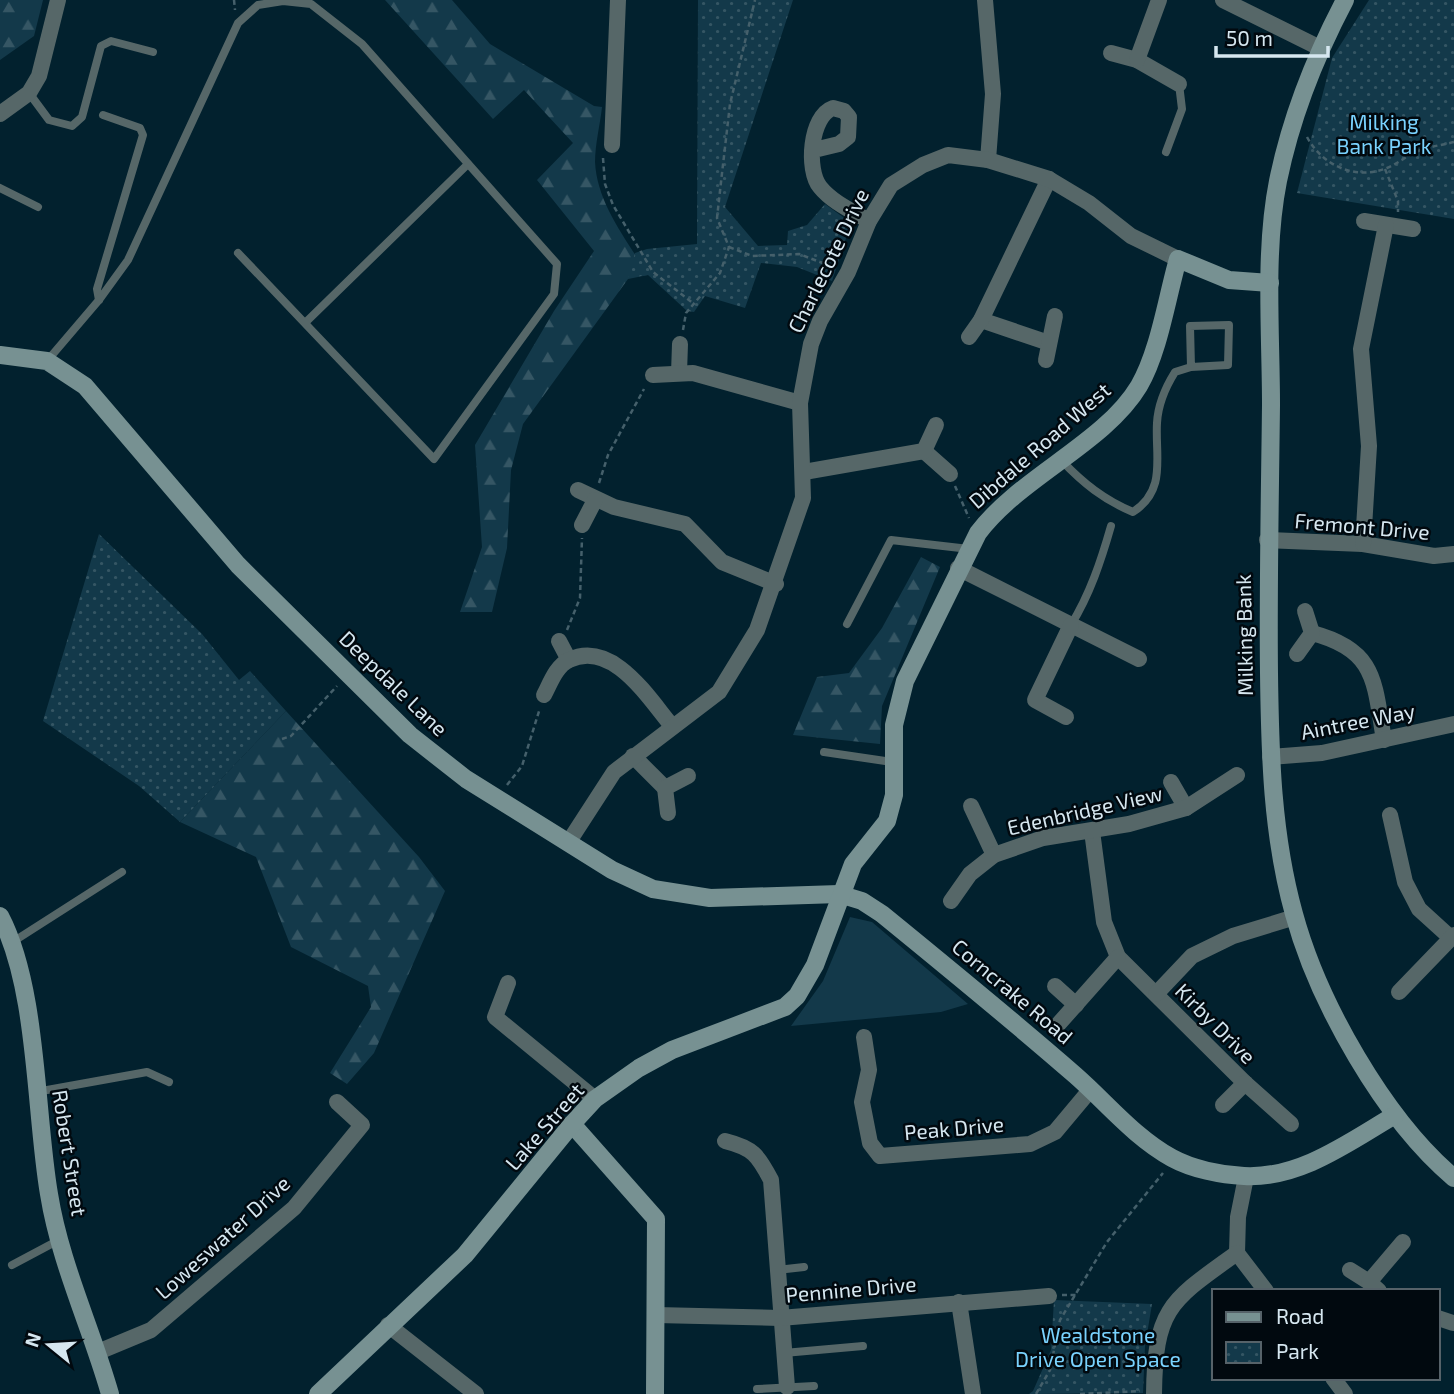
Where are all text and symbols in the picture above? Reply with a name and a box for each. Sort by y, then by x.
scale bar [1216,14,1328,58]
text: 50 m [1226,25,1273,50]
park label: Milking Bank Park [1337,109,1432,158]
street label: Charlecote Drive [782,184,873,337]
street label: Dibdale Road West [963,377,1115,513]
street label: Fremont Drive [1294,507,1431,544]
street label: Milking Bank [1230,574,1257,696]
street label: Deepdale Lane [335,625,453,741]
street label: Aintree Way [1298,697,1417,744]
street label: Edenbridge View [1005,780,1165,840]
street label: Corncrake Road [948,933,1078,1048]
street label: Kirby Drive [1171,978,1261,1068]
street label: Lake Street [499,1077,588,1175]
street label: Robert Street [48,1088,93,1218]
street label: Peak Drive [903,1111,1005,1144]
street label: Loweswater Drive [150,1170,294,1304]
street label: Pennine Drive [784,1270,917,1307]
legend [1212,1289,1440,1380]
text: Road [1276,1303,1324,1328]
north arrow [14,1310,84,1380]
park label: Wealdstone Drive Open Space [1015,1322,1181,1371]
text: N [19,1330,45,1350]
text: Park [1276,1338,1319,1363]

